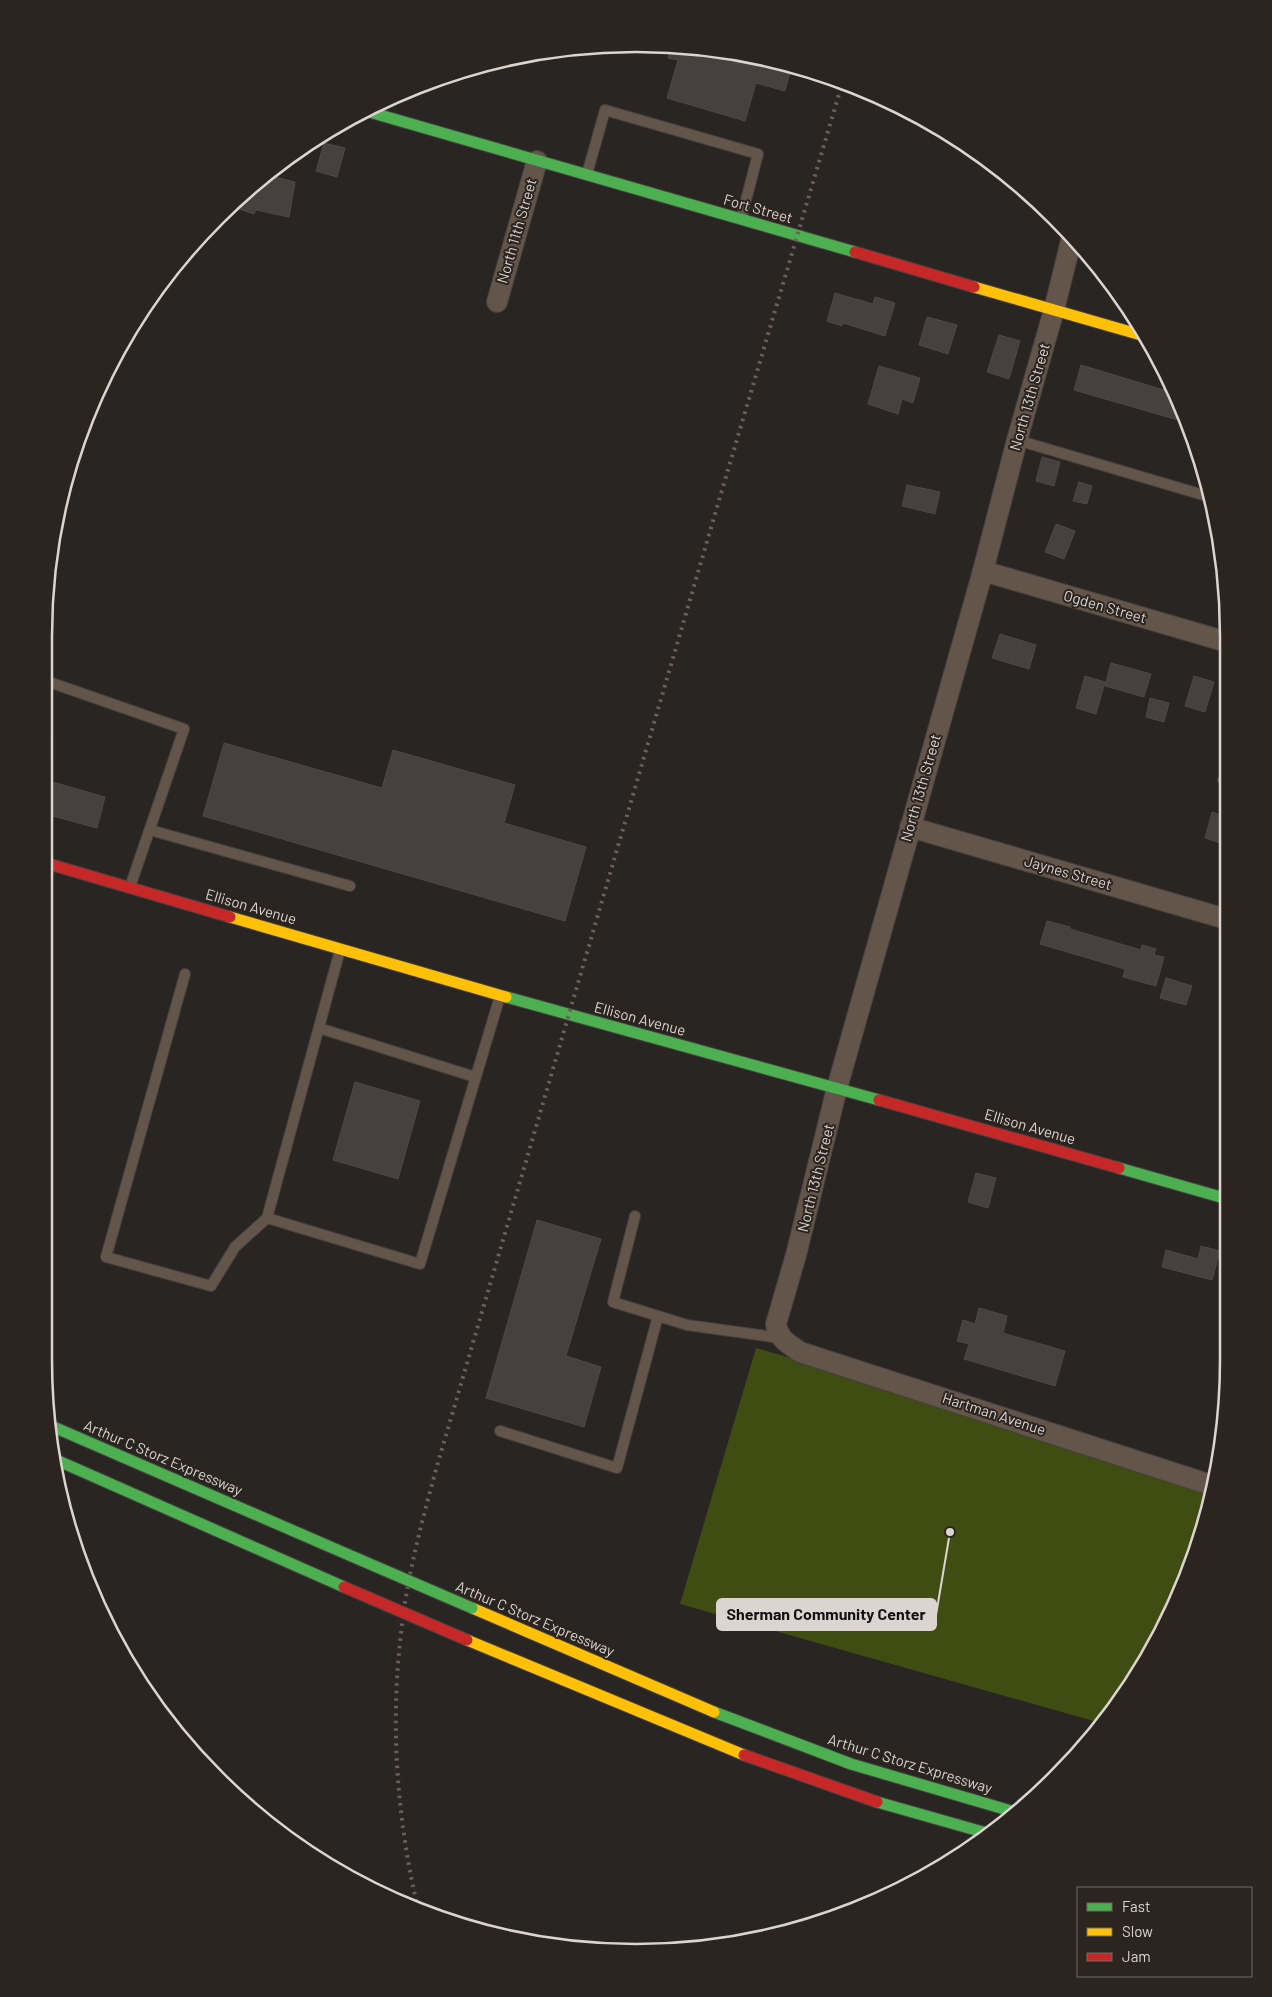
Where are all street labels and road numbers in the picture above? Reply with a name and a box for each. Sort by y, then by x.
street label: North 11th Street [492,176,540,285]
street label: Fort Street [722,190,795,227]
street label: North 13th Street [1005,341,1053,453]
street label: Ogden Street [1062,586,1149,626]
street label: North 13th Street [896,732,944,844]
street label: Jaynes Street [1022,851,1114,893]
street label: Ellison Avenue [204,884,299,928]
street label: Ellison Avenue [593,997,688,1039]
street label: Ellison Avenue [983,1104,1078,1148]
street label: North 13th Street [793,1122,837,1234]
street label: Hartman Avenue [940,1388,1048,1438]
street label: Arthur C Storz Expressway [81,1415,246,1499]
street label: Arthur C Storz Expressway [453,1576,618,1660]
street label: Arthur C Storz Expressway [826,1729,995,1797]

